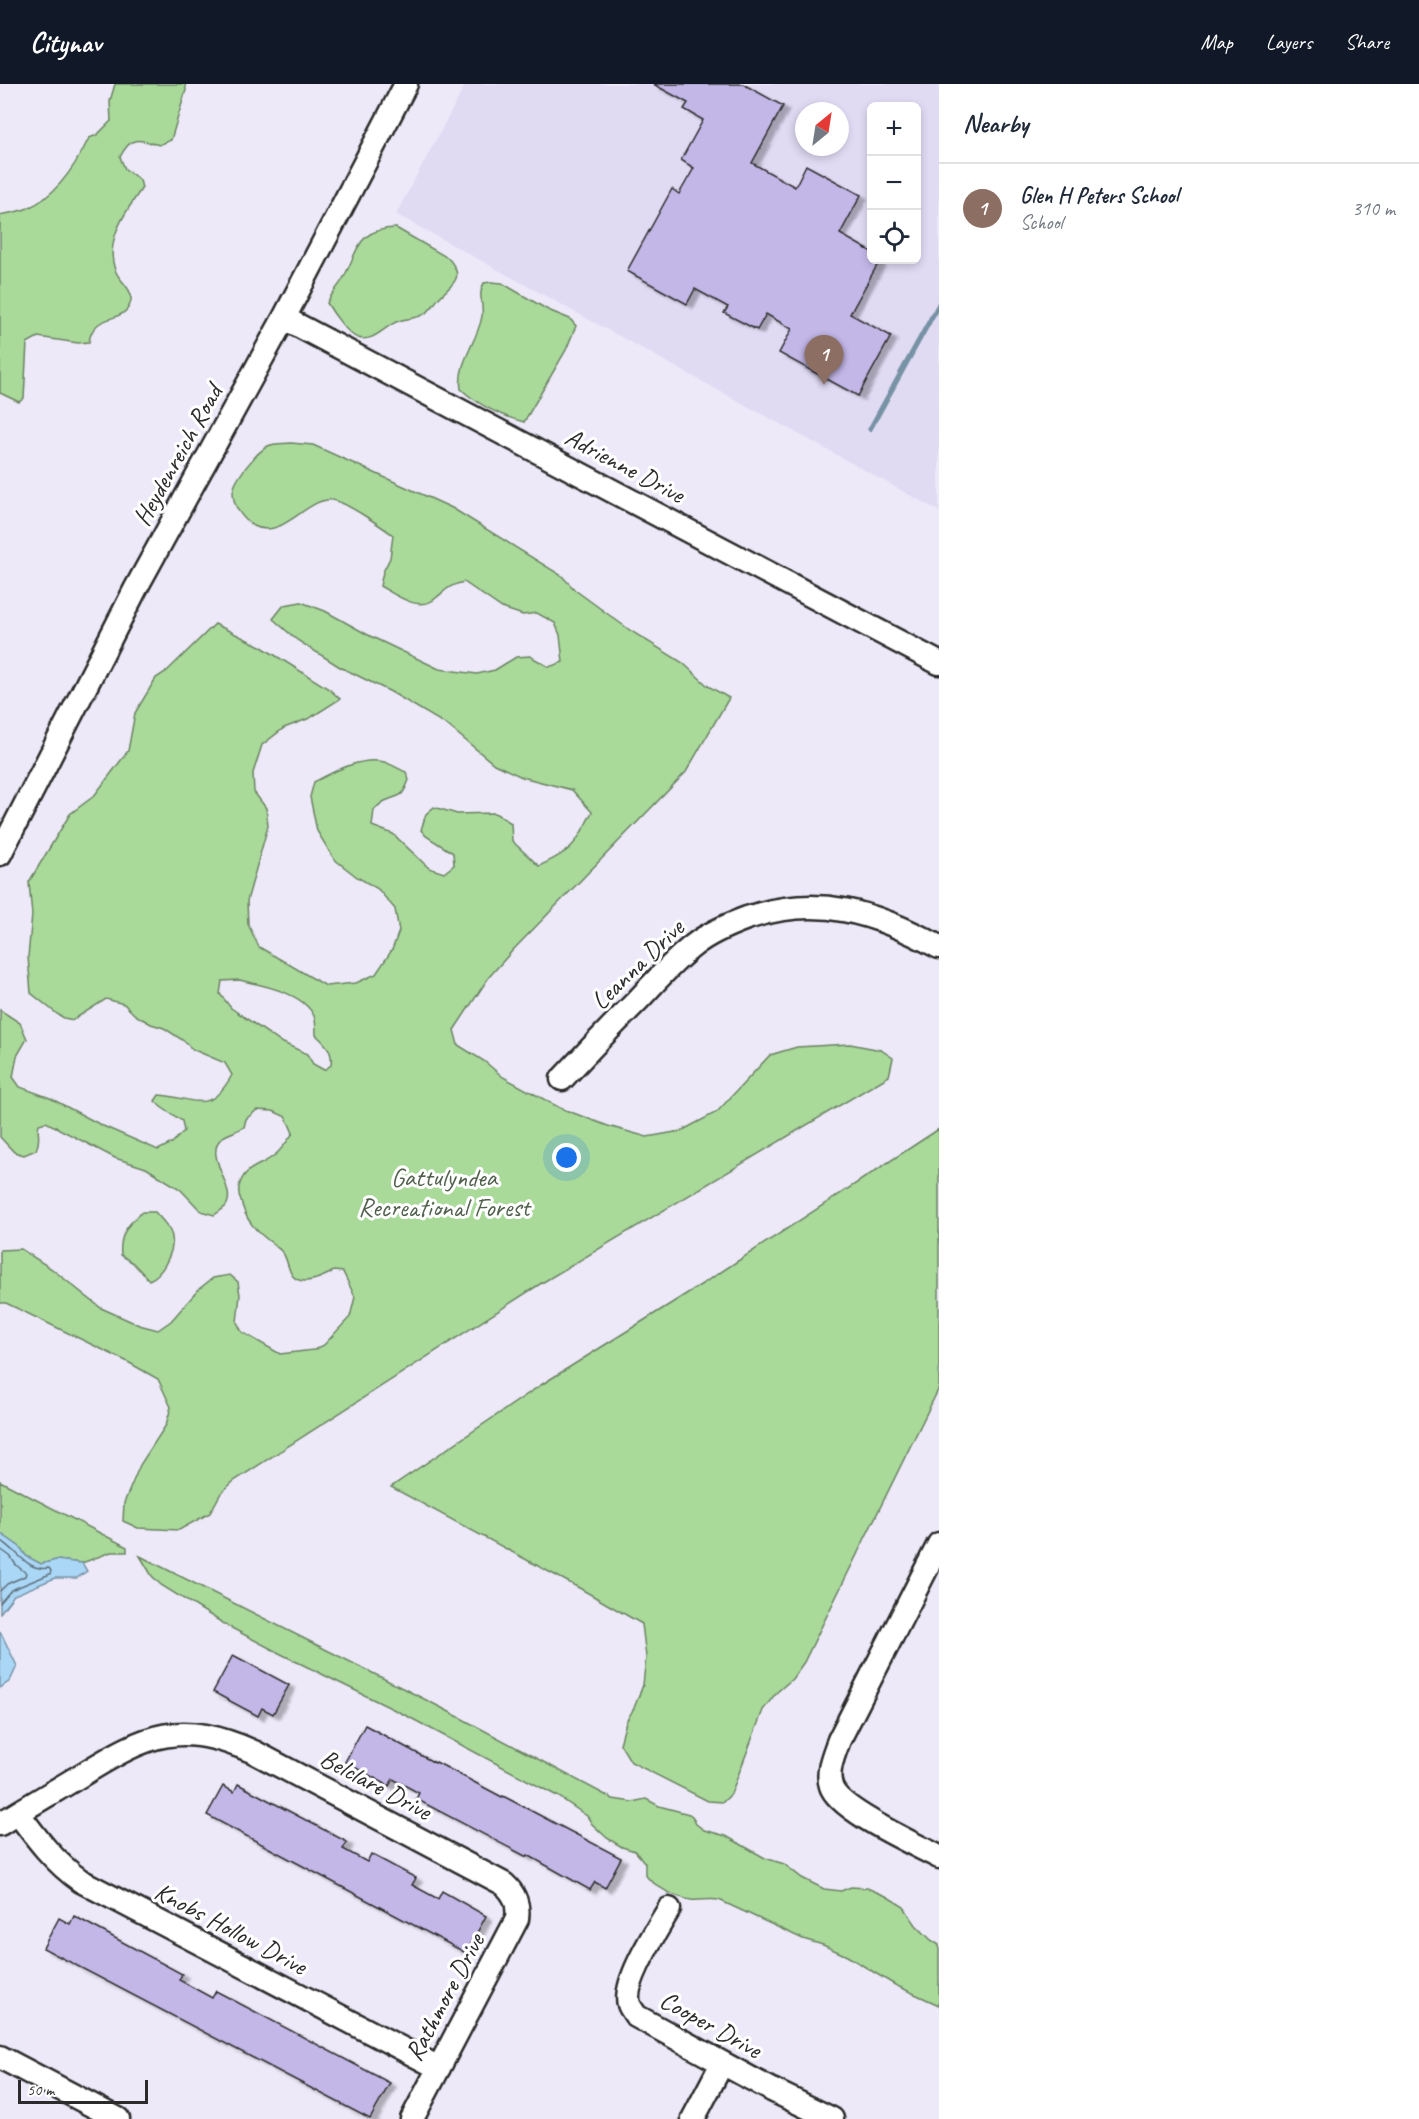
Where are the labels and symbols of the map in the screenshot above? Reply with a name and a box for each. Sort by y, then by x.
north arrow [795,102,849,156]
pin: 1 [804,336,844,385]
street label: Heydenreich Road [125,376,232,531]
street label: Adrienne Drive [559,420,691,511]
street label: Leanna Drive [584,911,692,1017]
your location [552,1143,581,1172]
park label: Gattulyndea Recreational Forest [358,1161,532,1224]
street label: Belclare Drive [315,1741,438,1828]
street label: Knobs Hollow Drive [149,1875,314,1983]
street label: Rathmore Drive [397,1926,493,2067]
street label: Cooper Drive [654,1983,769,2067]
scale bar [18,2077,148,2104]

